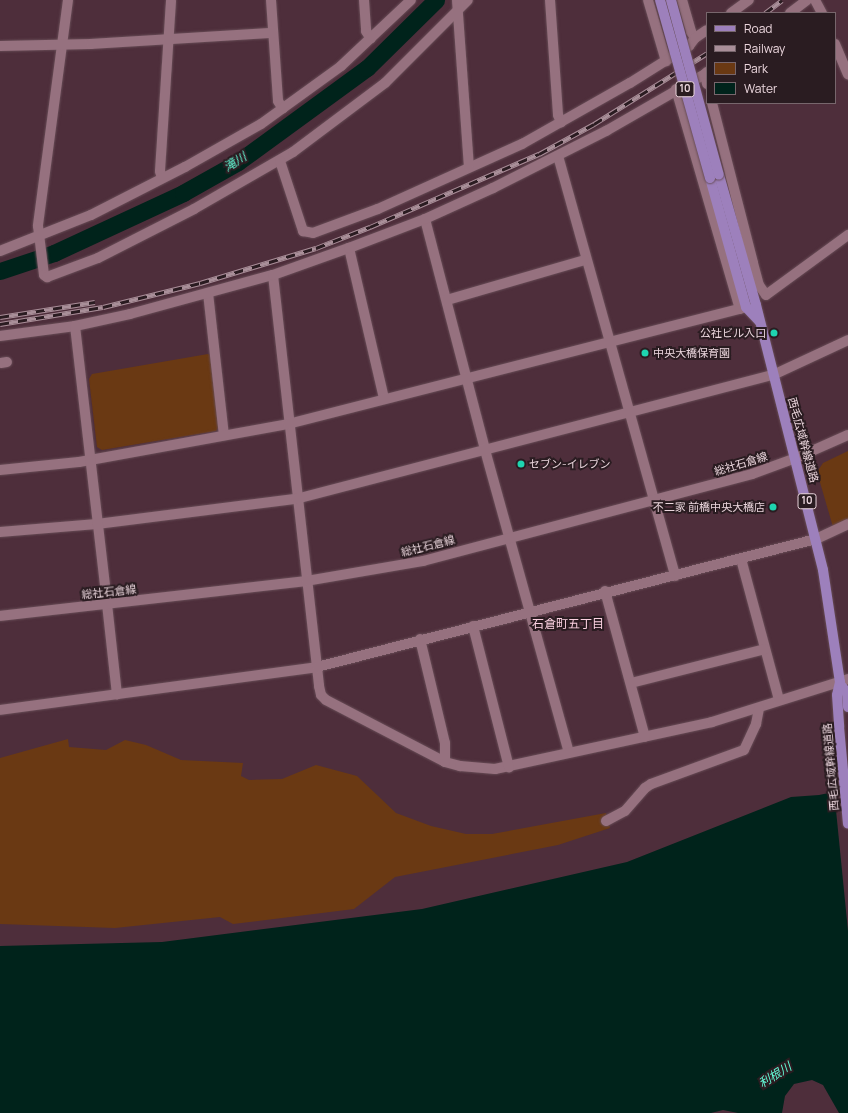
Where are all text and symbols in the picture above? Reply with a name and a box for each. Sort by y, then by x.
legend [706,12,836,104]
text: Road [744,20,772,37]
text: Railway [744,40,785,57]
text: Park [744,60,768,77]
text: Water [744,80,777,97]
road number: 10 [675,81,695,97]
water label: 滝川 [221,150,249,174]
place label: 公社ビル入口 [700,326,766,340]
marker: 公社ビル入口 [769,328,779,338]
place label: 中央大橋保育園 [653,346,730,360]
marker: 中央大橋保育園 [640,348,650,358]
street label: 西毛広域幹線道路 [785,396,821,484]
street label: 総社石倉線 [713,450,769,478]
place label: セブン-イレブン [529,457,611,471]
marker: セブン-イレブン [516,459,526,469]
road number: 10 [797,493,817,509]
place label: 不二家 前橋中央大橋店 [653,500,765,514]
marker: 不二家 前橋中央大橋店 [768,502,778,512]
street label: 総社石倉線 [400,533,456,559]
street label: 総社石倉線 [81,583,137,601]
district label: 石倉町五丁目 [532,617,604,631]
street label: 西毛広域幹線道路 [821,723,841,811]
water label: 利根川 [756,1059,794,1091]

